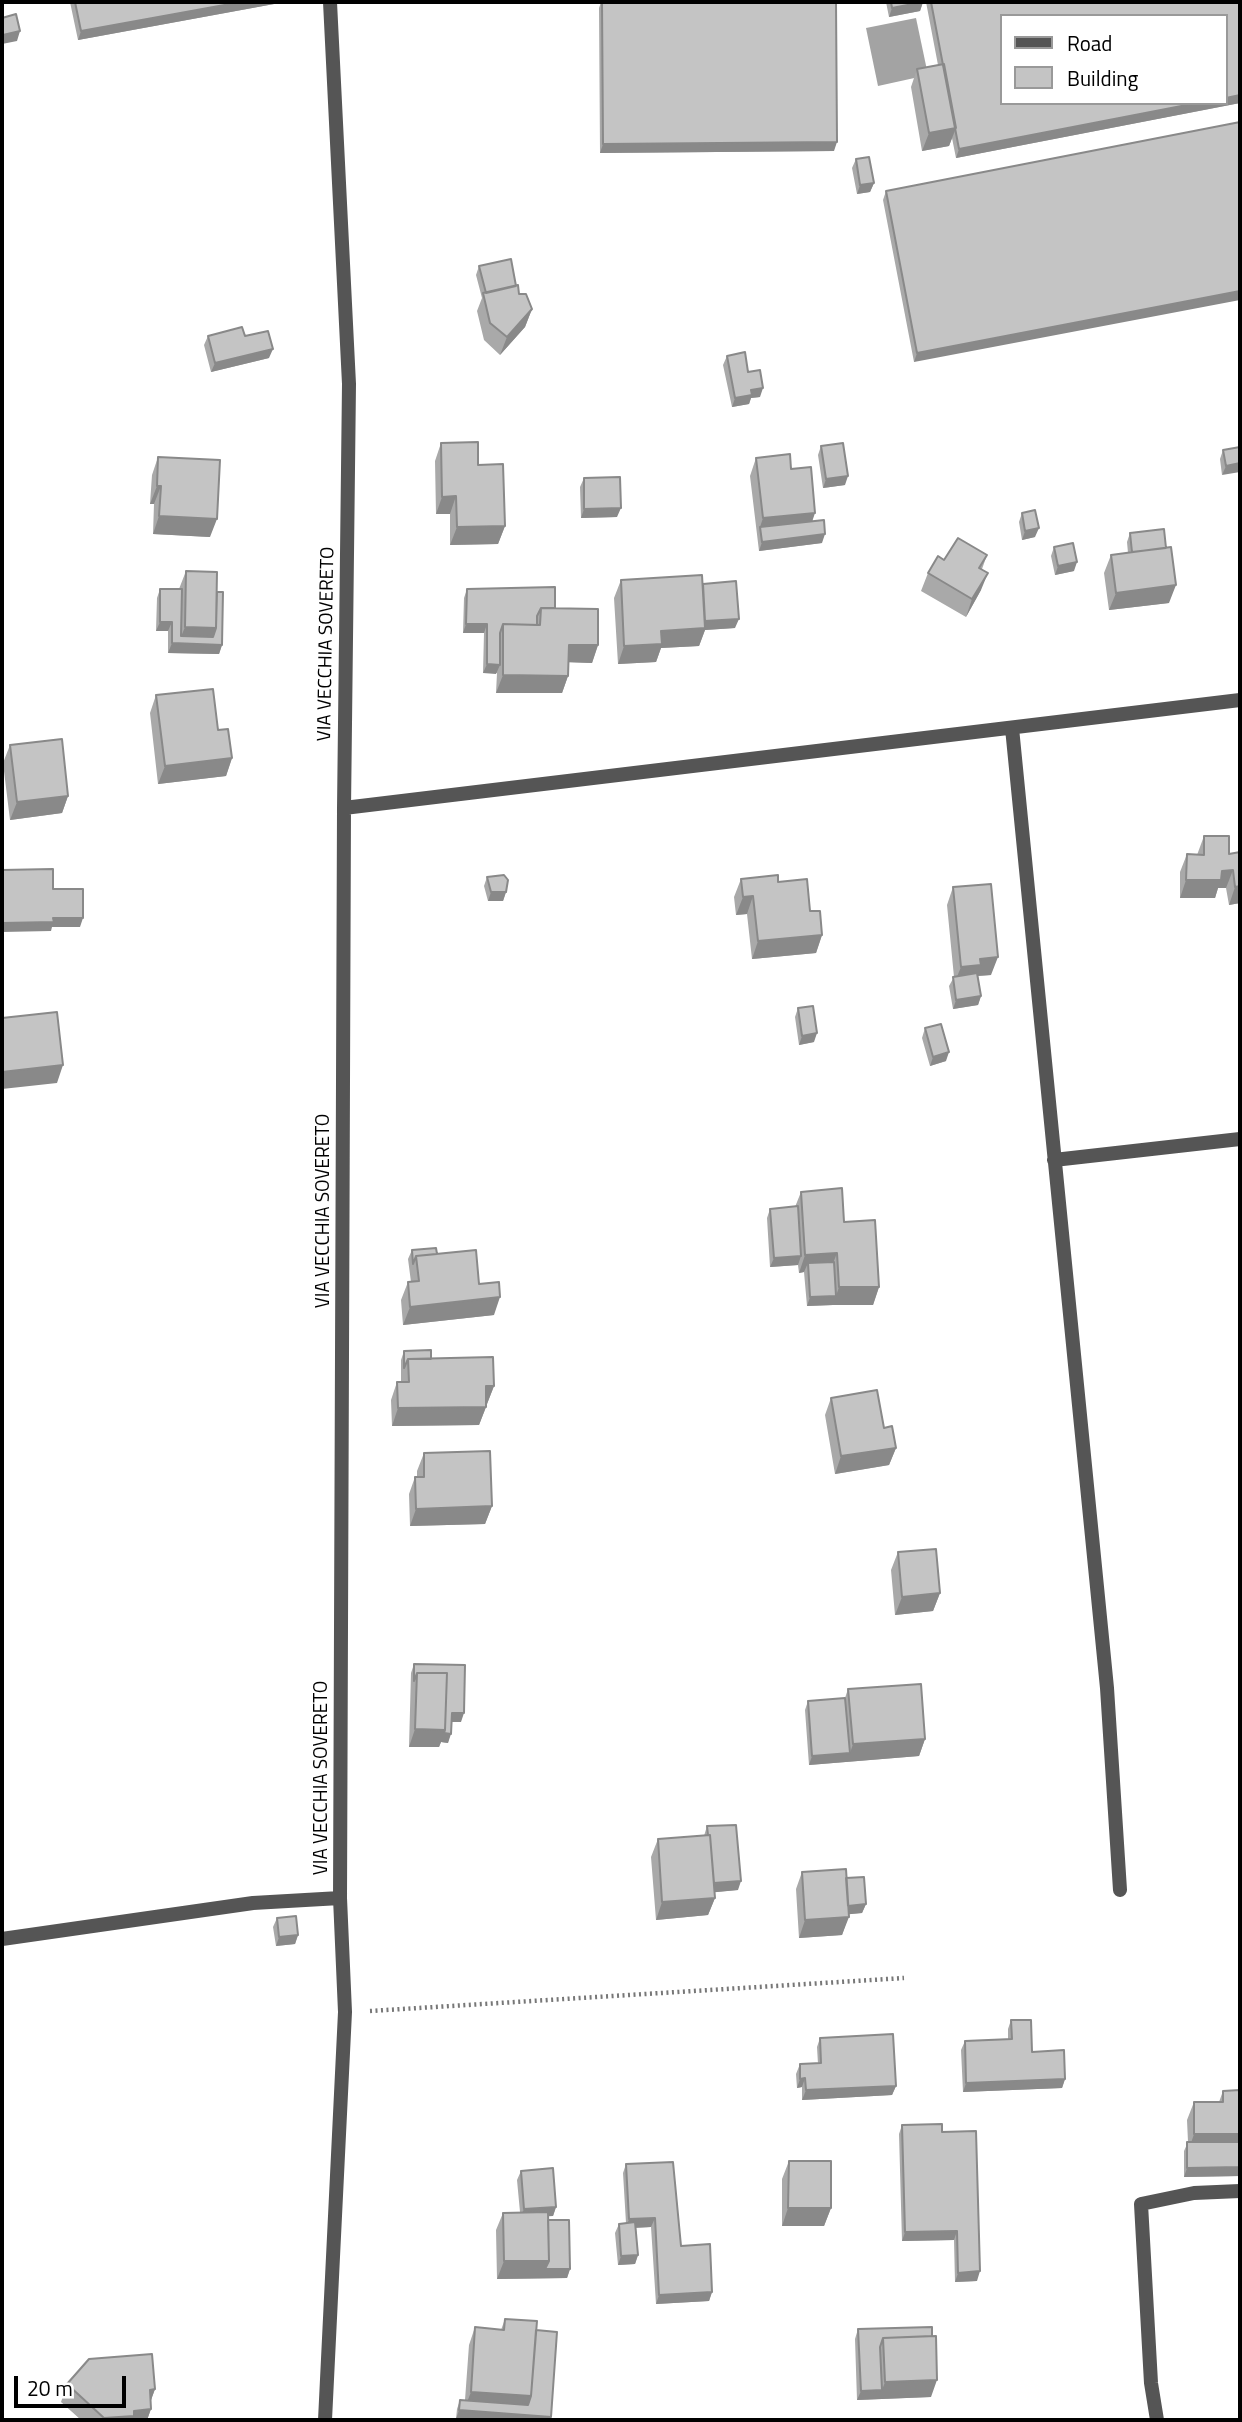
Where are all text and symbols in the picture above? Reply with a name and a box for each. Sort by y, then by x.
legend [1000,14,1228,105]
text: Road [1067,27,1112,59]
text: Building [1067,62,1138,94]
street label: VIA VECCHIA SOVERETO [314,546,340,742]
street label: VIA VECCHIA SOVERETO [313,1114,335,1308]
street label: VIA VECCHIA SOVERETO [311,1681,333,1875]
scale bar [18,2362,130,2406]
text: 20 m [27,2372,73,2404]

